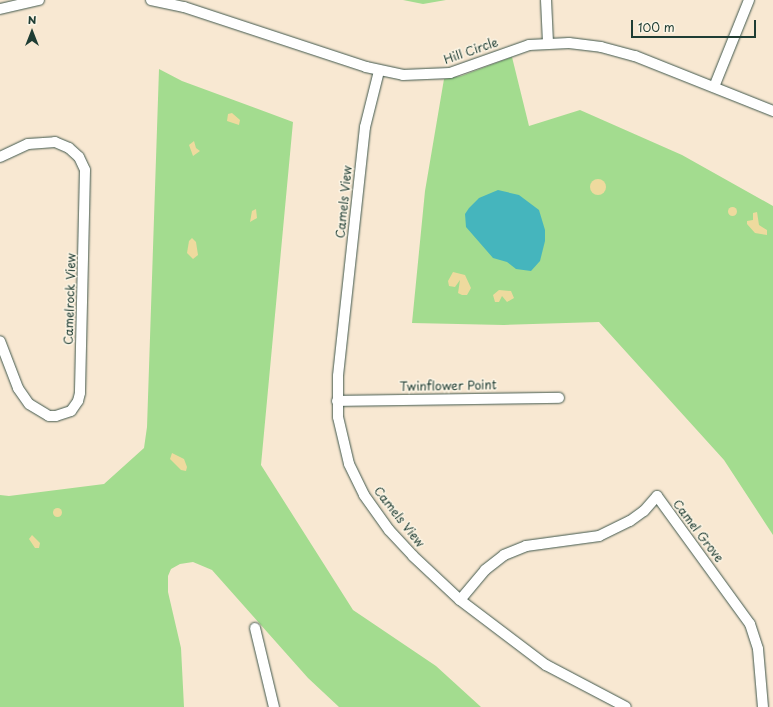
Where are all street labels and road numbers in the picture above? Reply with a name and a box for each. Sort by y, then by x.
street label: Hill Circle [441,35,501,67]
street label: Camels View [333,165,355,239]
street label: Camelrock View [61,253,79,345]
street label: Twinflower Point [399,378,497,394]
street label: Camels View [371,484,427,550]
street label: Camel Grove [669,496,727,566]

